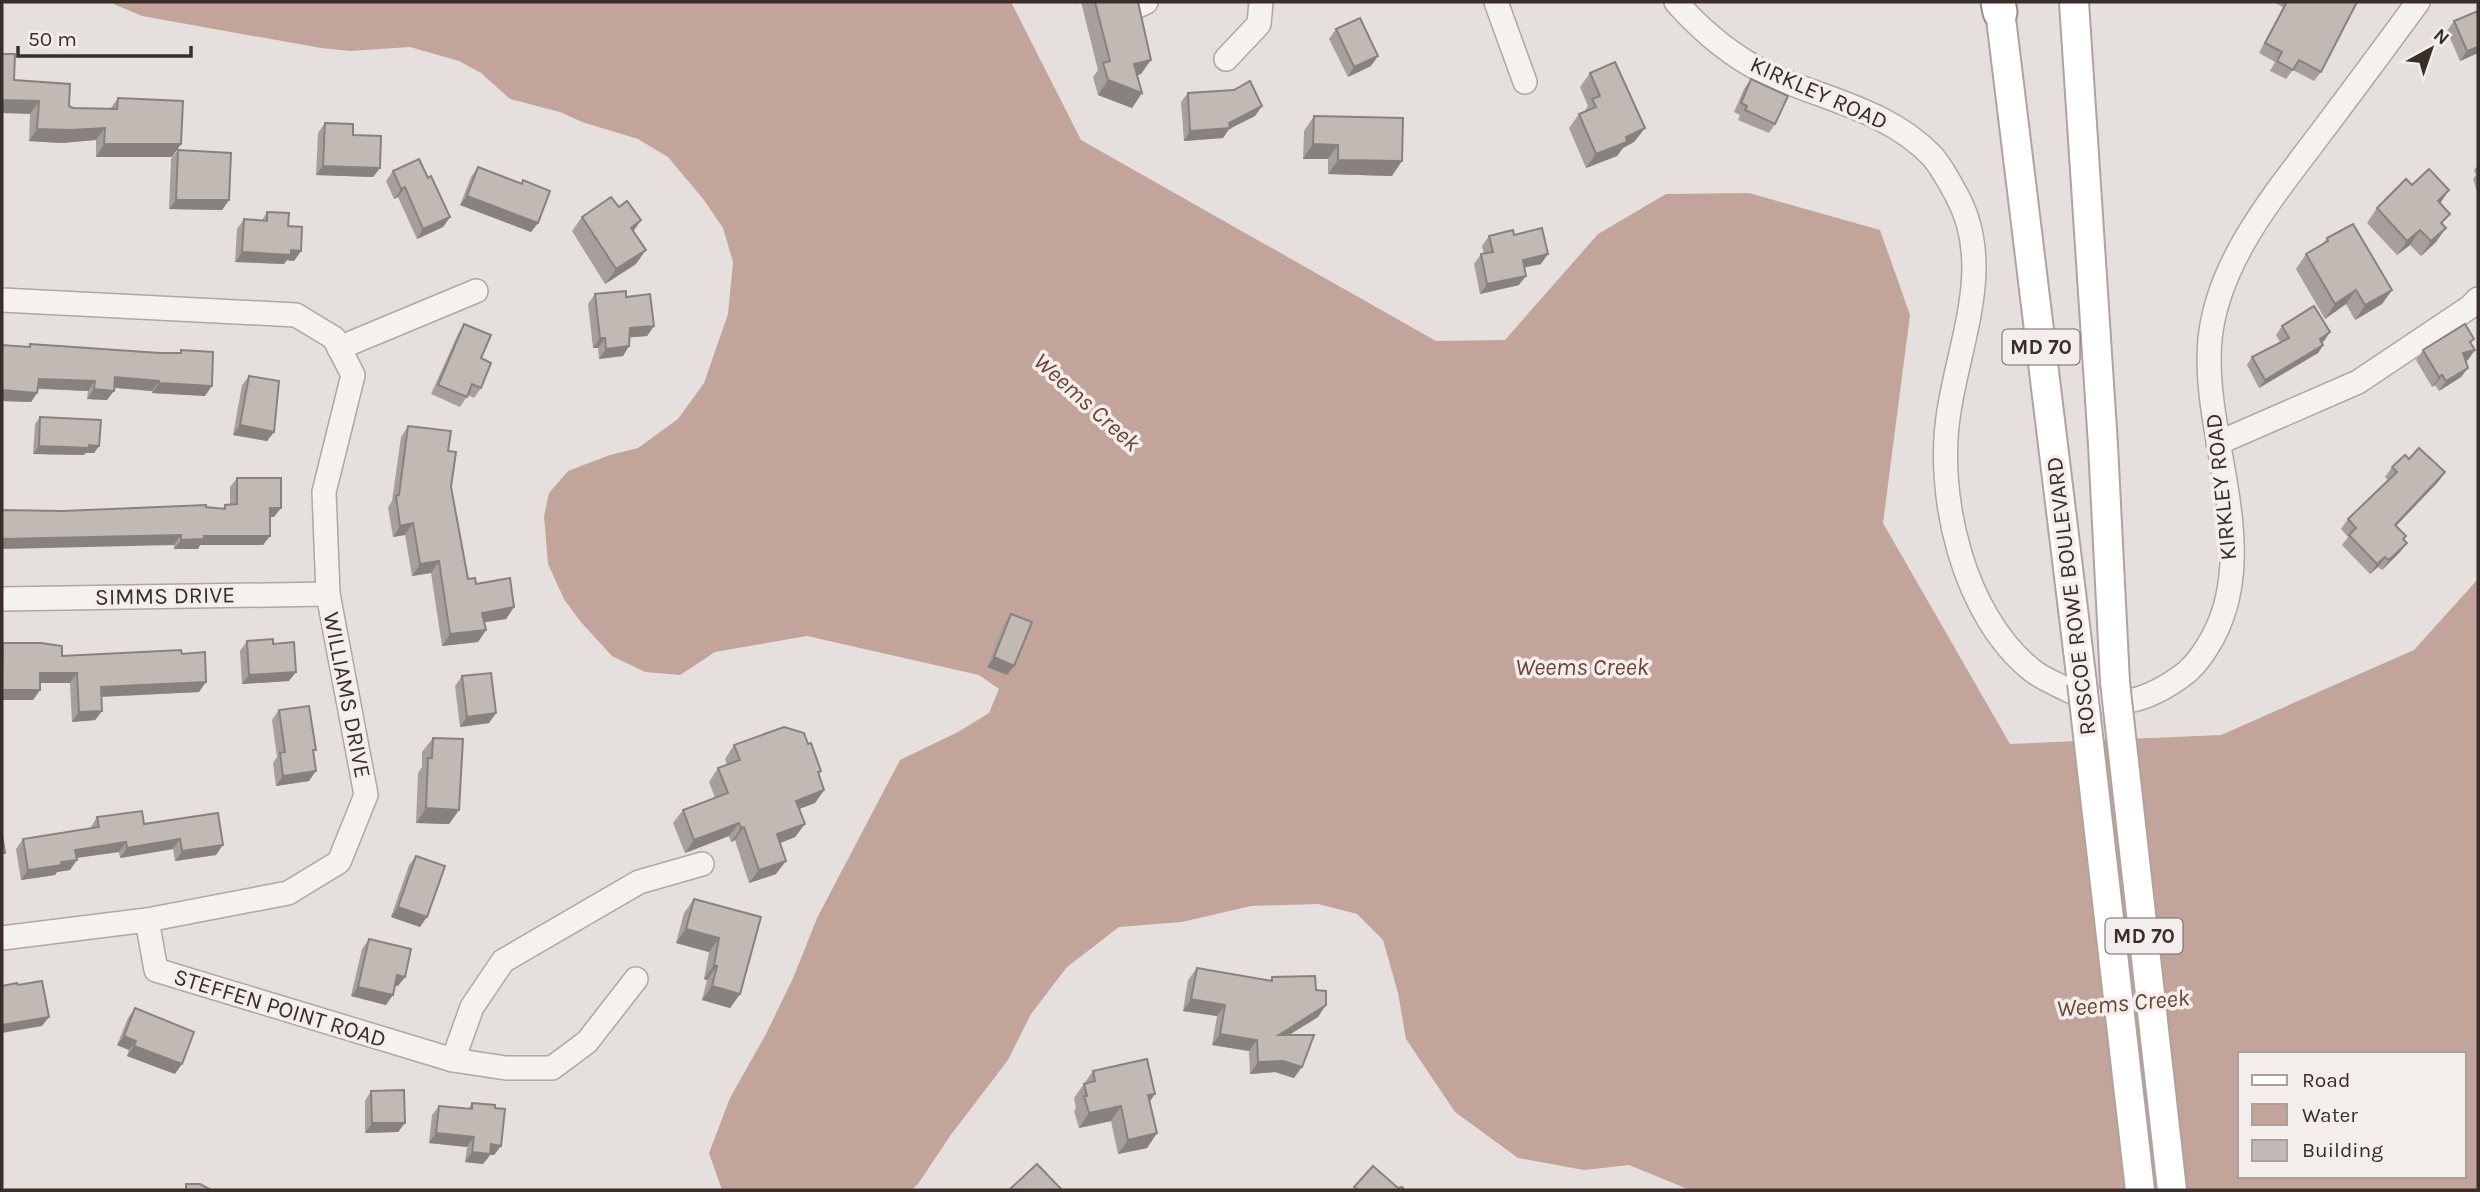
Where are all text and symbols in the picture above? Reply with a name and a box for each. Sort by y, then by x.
scale bar [18,14,191,58]
north arrow [2396,14,2466,84]
text: N [2429,24,2454,50]
text: 50 m [28,27,77,51]
street label: KIRKLEY ROAD [1746,51,1892,135]
road number: MD 70 [2002,330,2080,364]
water label: Weems Creek [1028,347,1147,458]
street label: KIRKLEY ROAD [2200,412,2242,562]
street label: ROSCOE ROWE BOULEVARD [2041,455,2101,737]
street label: SIMMS DRIVE [95,581,235,611]
street label: WILLIAMS DRIVE [318,610,376,780]
water label: Weems Creek [1515,653,1649,681]
road number: MD 70 [2106,918,2182,954]
street label: STEFFEN POINT ROAD [171,963,389,1053]
water label: Weems Creek [2055,983,2191,1023]
legend [2238,1052,2466,1178]
text: Road [2302,1068,2350,1092]
text: Water [2302,1103,2358,1127]
text: Building [2302,1138,2383,1162]

